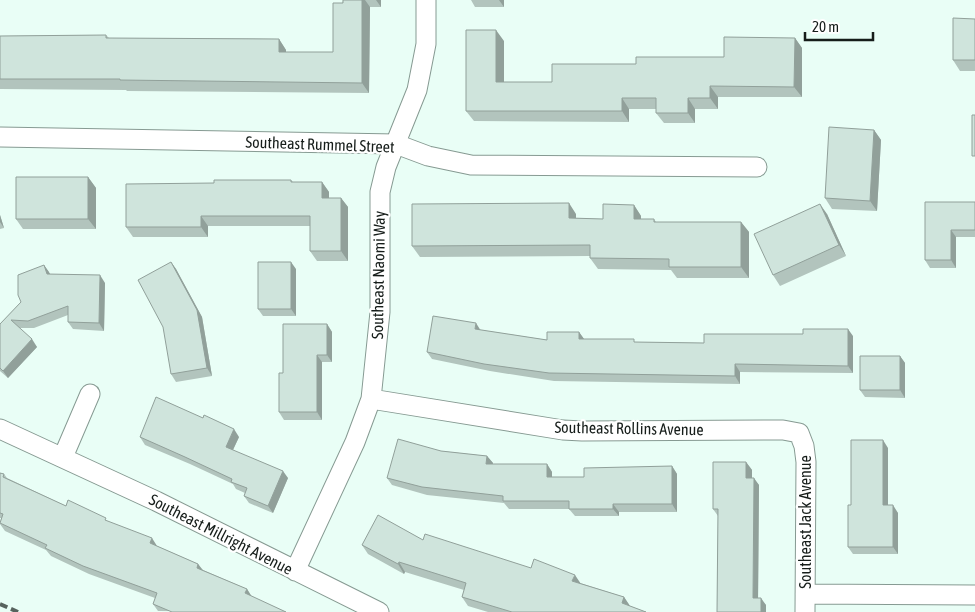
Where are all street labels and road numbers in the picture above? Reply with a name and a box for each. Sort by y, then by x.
street label: Southeast Rummel Street [245,132,395,156]
street label: Southeast Naomi Way [368,210,389,339]
street label: Southeast Rollins Avenue [554,418,704,438]
street label: Southeast Jack Avenue [796,455,814,589]
street label: Southeast Millright Avenue [146,490,296,579]

